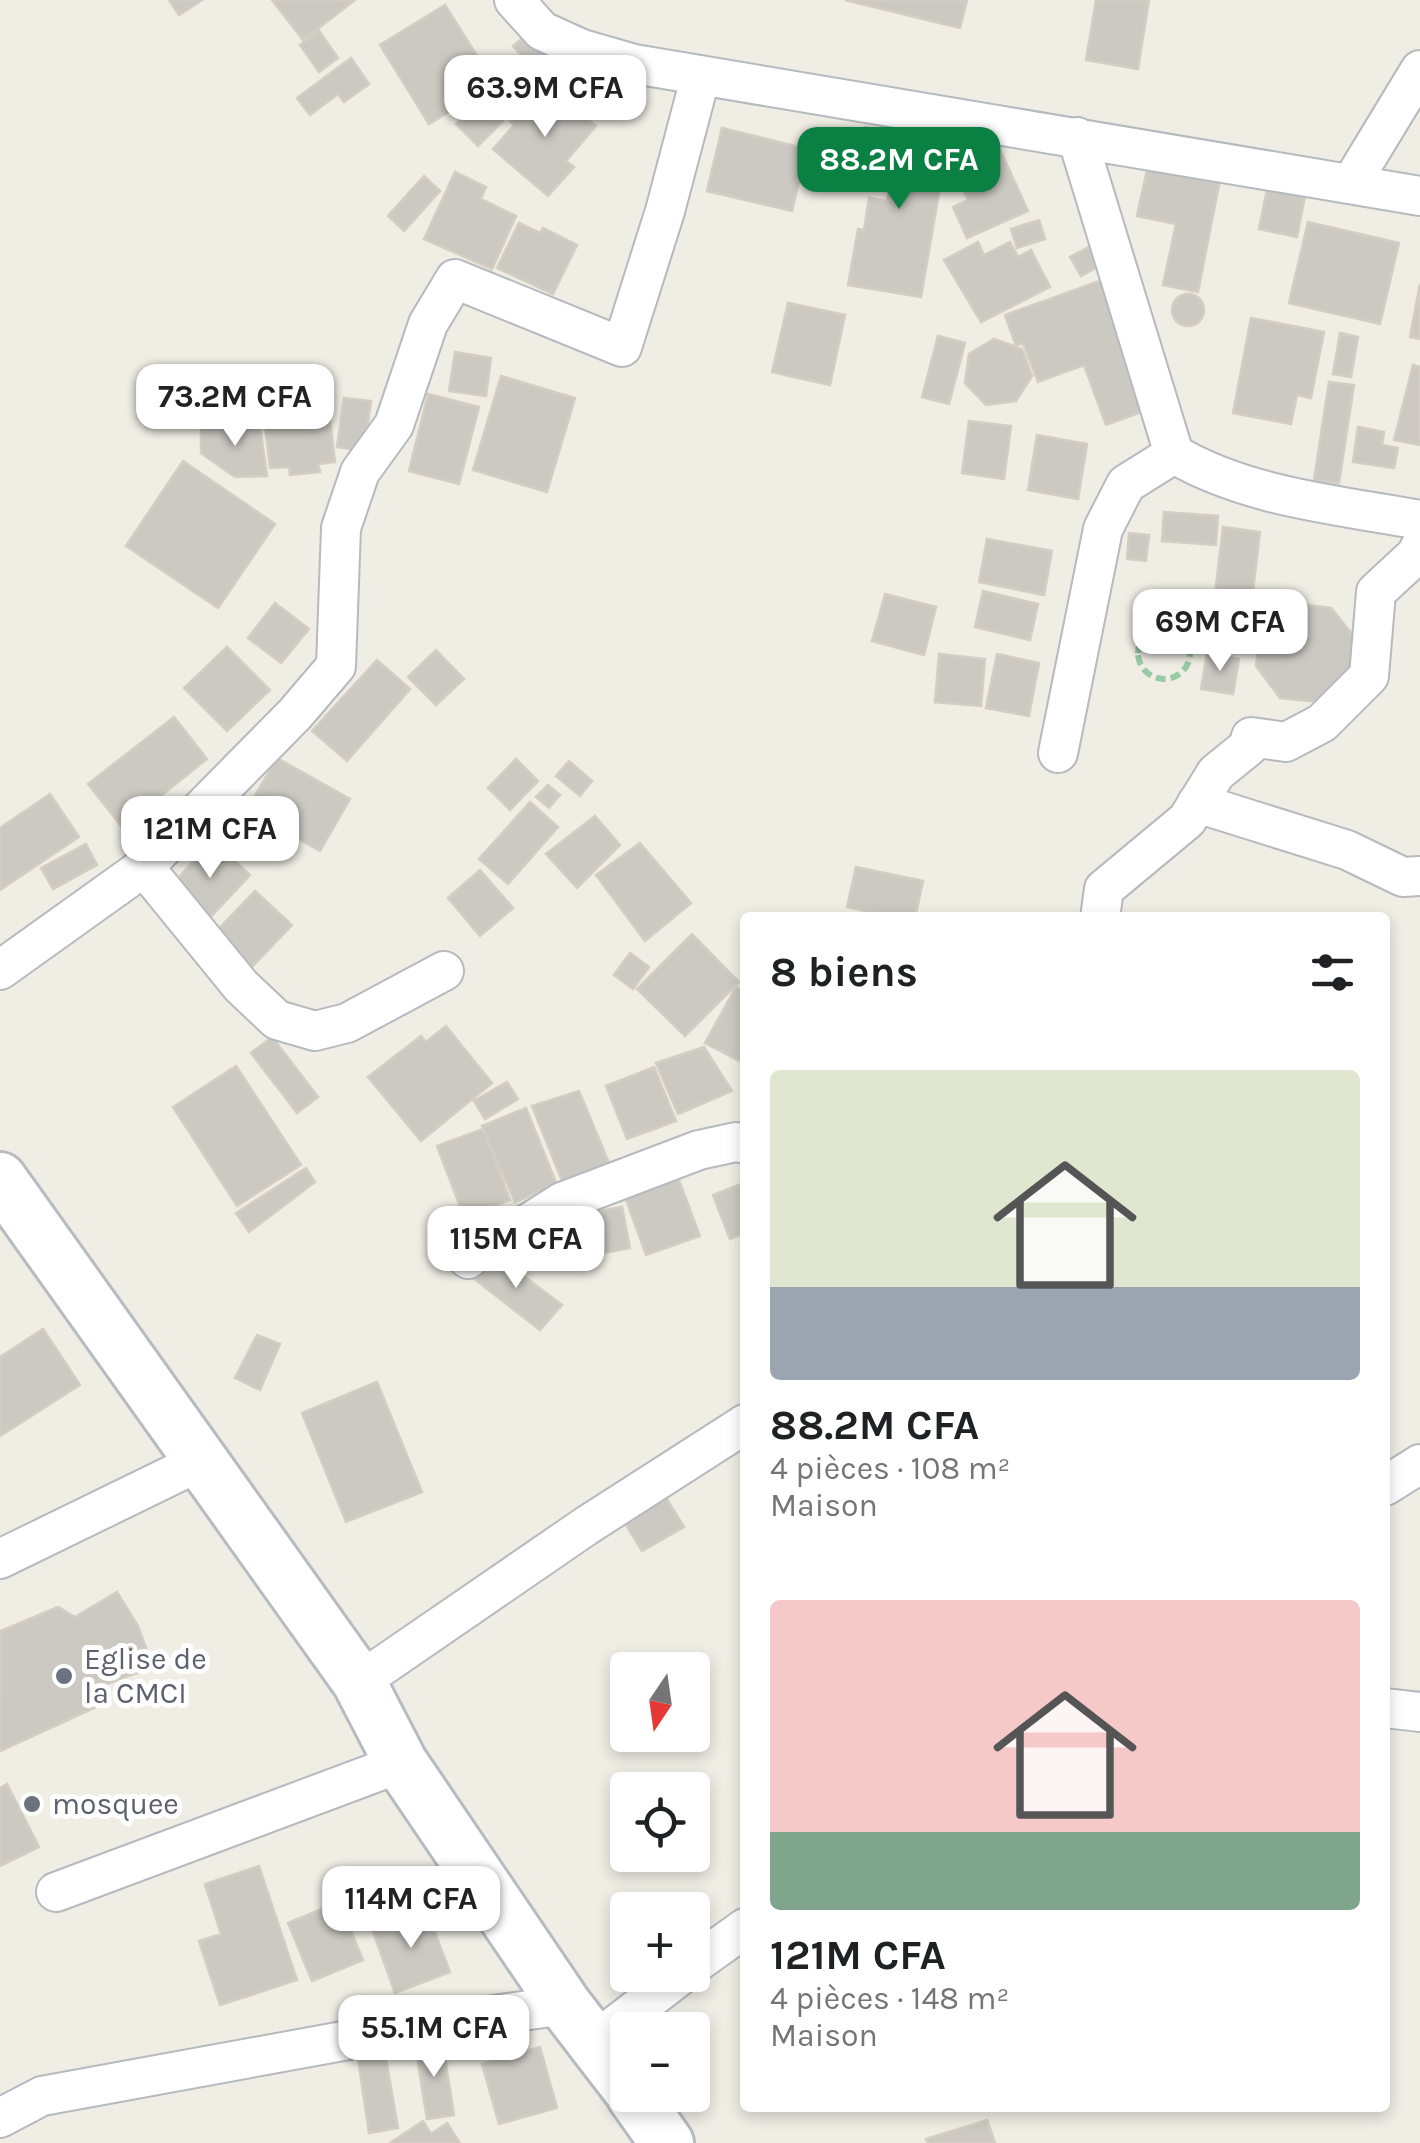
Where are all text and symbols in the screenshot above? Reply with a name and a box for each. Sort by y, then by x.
pin: 63.9M CFA [431,55,659,140]
text: 63.9M CFA [466,69,624,106]
pin: 88.2M CFA [785,127,1013,212]
text: 88.2M CFA [819,141,979,178]
pin: 73.2M CFA [121,364,349,449]
text: 73.2M CFA [158,378,312,415]
pin: 69M CFA [1128,589,1312,674]
text: 69M CFA [1155,603,1285,640]
pin: 121M CFA [107,796,313,881]
text: 121M CFA [143,810,277,847]
icon: filters [1305,945,1360,1000]
text: 8 biens [770,947,918,997]
icon: home [975,1135,1155,1315]
pin: 115M CFA [413,1206,619,1291]
text: 115M CFA [449,1220,583,1257]
text: 88.2M CFA [770,1400,979,1450]
text: 4 pièces · 108 m² [770,1450,1010,1487]
text: Maison [770,1487,878,1524]
place label: Eglise de la CMCI [84,1641,207,1711]
north arrow [610,1652,710,1752]
map controls [610,1652,710,2112]
marker: Eglise de la CMCI [53,1665,75,1687]
icon: home [975,1665,1155,1845]
button: locate [610,1772,710,1872]
place label: mosquee [52,1786,179,1822]
marker: mosquee [21,1793,43,1815]
pin: 114M CFA [308,1866,514,1951]
text: 114M CFA [344,1880,478,1917]
button: + [610,1892,710,1992]
text: 121M CFA [770,1930,946,1980]
text: 4 pièces · 148 m² [770,1980,1009,2017]
pin: 55.1M CFA [320,1995,548,2080]
text: 55.1M CFA [360,2009,508,2046]
button: − [610,2012,710,2112]
text: Maison [770,2017,878,2054]

